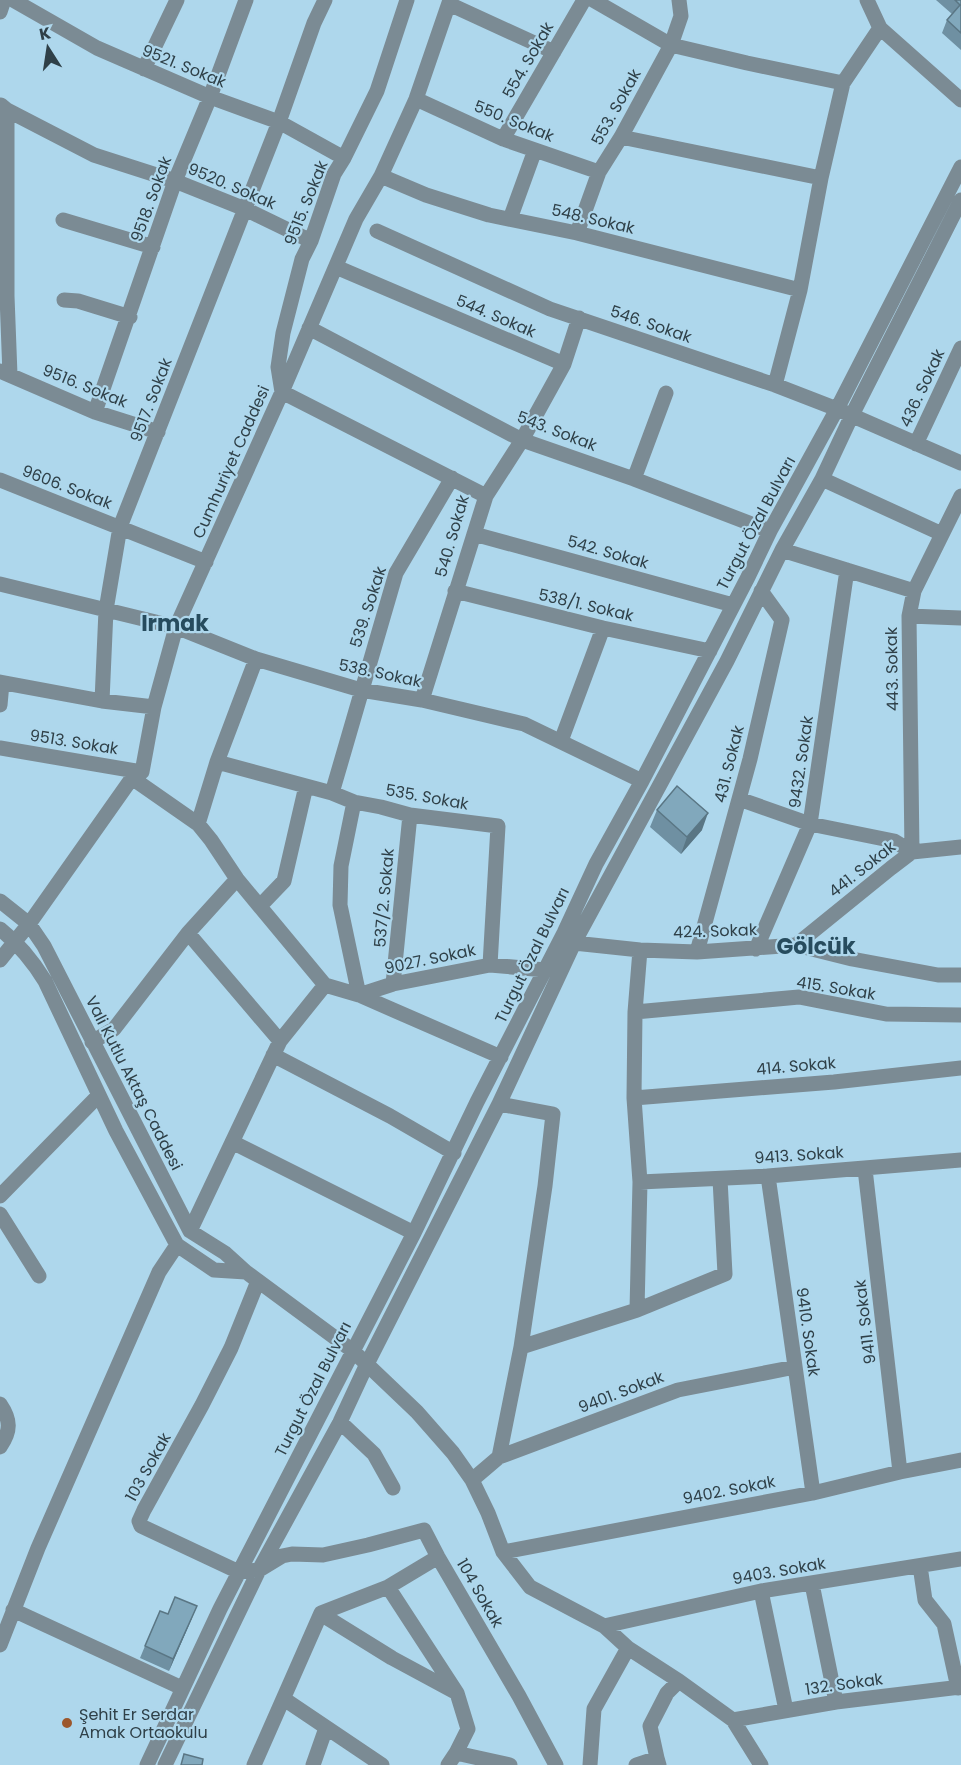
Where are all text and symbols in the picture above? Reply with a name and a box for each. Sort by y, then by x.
street label: 554. Sokak [497,17,560,102]
north arrow [18,18,78,78]
text: K [37,21,53,46]
street label: 9521. Sokak [138,39,230,94]
street label: 553. Sokak [586,64,647,149]
street label: 550. Sokak [470,94,558,148]
street label: 9518. Sokak [125,152,177,245]
street label: 9515. Sokak [279,156,334,249]
street label: 9520. Sokak [184,157,280,215]
street label: 548. Sokak [549,198,638,240]
street label: 544. Sokak [453,289,540,343]
street label: 546. Sokak [607,299,696,349]
street label: 436. Sokak [894,344,951,431]
street label: 9517. Sokak [124,354,178,445]
street label: 9516. Sokak [39,358,132,414]
street label: Cumhuriyet Caddesi [187,382,275,542]
street label: 543. Sokak [514,405,601,457]
street label: Turgut Özal Bulvarı [711,452,801,594]
street label: 9606. Sokak [19,459,116,515]
street label: 540. Sokak [429,491,475,580]
street label: 542. Sokak [565,529,652,575]
street label: 539. Sokak [344,563,392,651]
street label: 538/1. Sokak [536,583,637,627]
district label: Irmak [141,608,209,639]
street label: 443. Sokak [880,626,904,711]
street label: 538. Sokak [336,653,424,693]
street label: 9432. Sokak [783,713,819,810]
street label: 431. Sokak [708,722,750,805]
street label: 9513. Sokak [28,724,121,760]
street label: 535. Sokak [384,778,471,816]
street label: 441. Sokak [823,835,901,903]
street label: 537/2. Sokak [368,847,400,949]
street label: Turgut Özal Bulvarı [489,883,575,1027]
street label: 424. Sokak [673,918,758,944]
district label: Gölcük [776,931,856,962]
street label: 9027. Sokak [382,938,478,980]
street label: 415. Sokak [795,970,878,1006]
street label: Vali Kutlu Aktaş Caddesi [80,992,188,1174]
street label: 414. Sokak [755,1051,838,1081]
street label: 9413. Sokak [754,1140,845,1170]
street label: 9411. Sokak [848,1278,882,1366]
street label: 9410. Sokak [790,1286,826,1379]
street label: Turgut Özal Bulvarı [269,1318,357,1460]
street label: 9401. Sokak [575,1365,668,1419]
street label: 103 Sokak [120,1428,177,1506]
street label: 9402. Sokak [681,1470,778,1510]
street label: 9403. Sokak [731,1551,828,1591]
street label: 104 Sokak [451,1554,509,1633]
street label: 132. Sokak [804,1667,885,1701]
place label: Şehit Er Serdar Amak Ortaokulu [79,1703,208,1744]
marker: Şehit Er Serdar Amak Ortaokulu [60,1716,74,1730]

